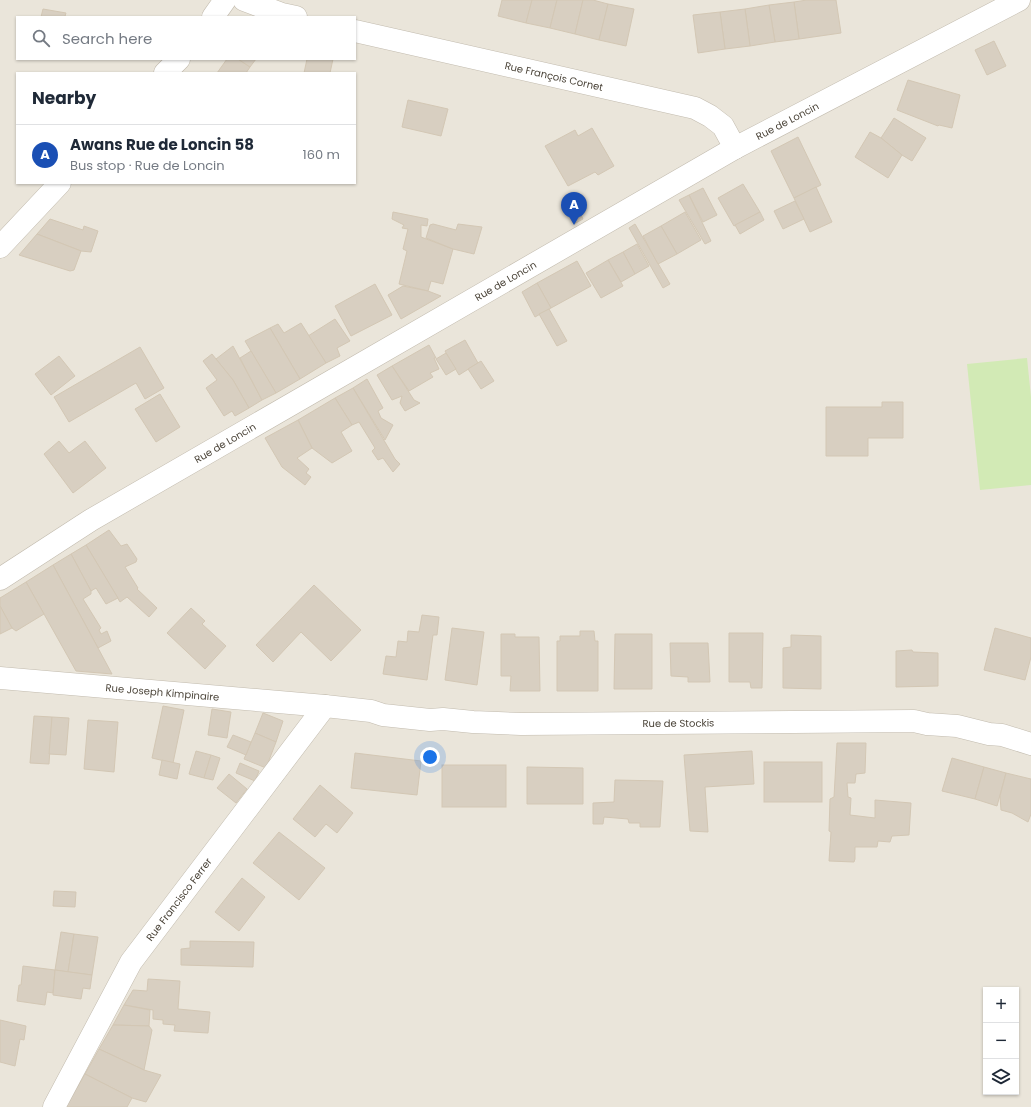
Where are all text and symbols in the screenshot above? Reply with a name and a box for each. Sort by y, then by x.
search box [16,16,356,60]
icon: search [30,27,52,49]
text: Search here [62,28,152,49]
street label: Rue François Cornet [503,58,605,95]
text: Nearby [32,86,96,110]
street label: Rue de Loncin [753,99,822,144]
text: Awans Rue de Loncin 58 [70,134,254,155]
text: A [40,145,50,164]
text: 160 m [303,145,340,164]
text: Bus stop · Rue de Loncin [70,156,225,175]
pin: A [561,192,587,225]
street label: Rue de Loncin [472,257,539,305]
street label: Rue de Loncin [191,419,259,467]
street label: Rue Joseph Kimpinaire [105,680,220,705]
street label: Rue de Stockis [642,716,714,731]
your location [420,747,440,767]
street label: Rue Francisco Ferrer [143,855,216,944]
map controls [983,987,1019,1095]
button: + [983,987,1019,1023]
button: − [983,1023,1019,1059]
button: layers [983,1059,1019,1095]

